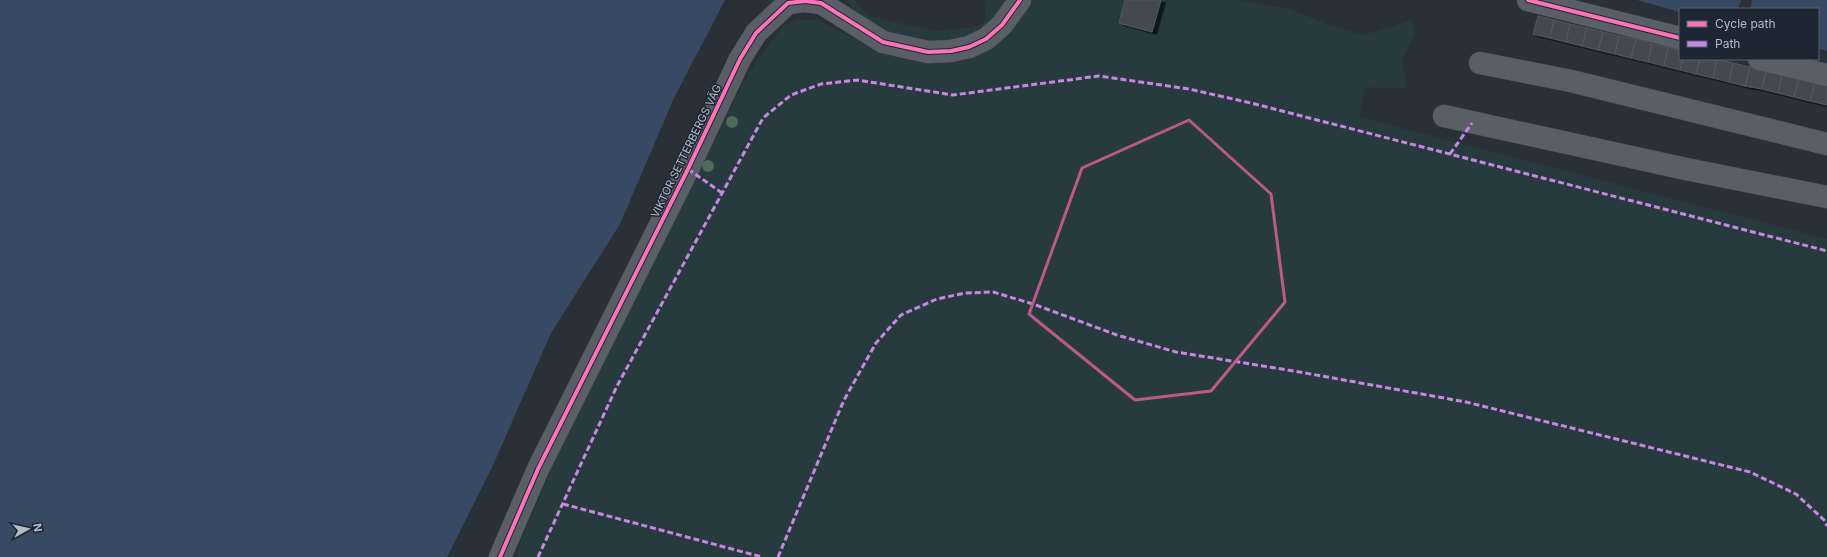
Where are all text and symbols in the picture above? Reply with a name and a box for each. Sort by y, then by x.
legend [1679,8,1819,60]
text: Cycle path [1715,16,1776,31]
text: Path [1715,36,1740,51]
street label: VIKTOR SETTERBERGS VÄG [648,82,724,220]
north arrow [8,509,48,549]
text: N [30,522,45,533]

